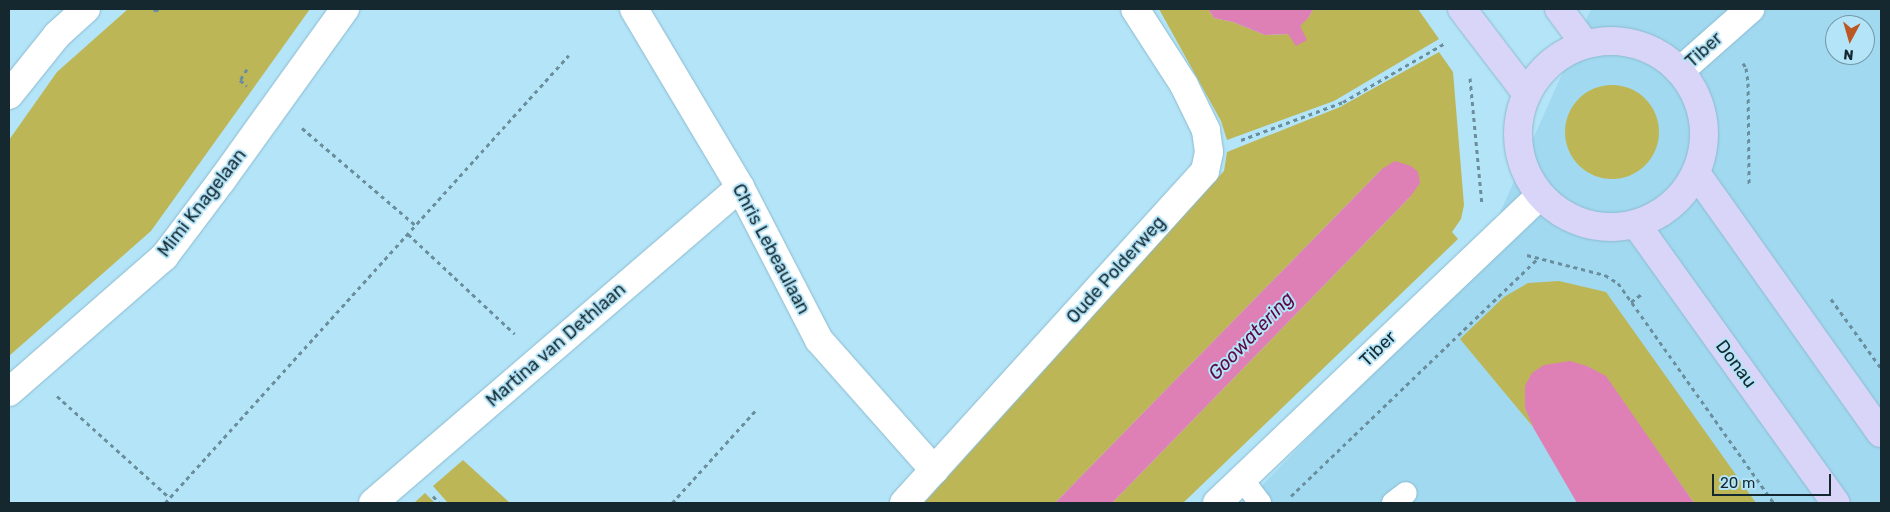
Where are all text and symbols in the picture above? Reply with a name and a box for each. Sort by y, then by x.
north arrow [1825,15,1875,65]
street label: Tiber [1681,28,1727,72]
text: N [1843,45,1854,63]
street label: Mimi Knagelaan [153,145,251,261]
street label: Chris Lebeaulaan [728,180,814,318]
street label: Oude Polderweg [1062,212,1170,328]
street label: Martina van Dethlaan [482,278,630,412]
water label: Goowatering [1203,287,1299,385]
street label: Tiber [1355,327,1401,371]
street label: Donau [1711,336,1761,392]
scale bar [1715,464,1834,496]
text: 20 m [1720,474,1755,492]

